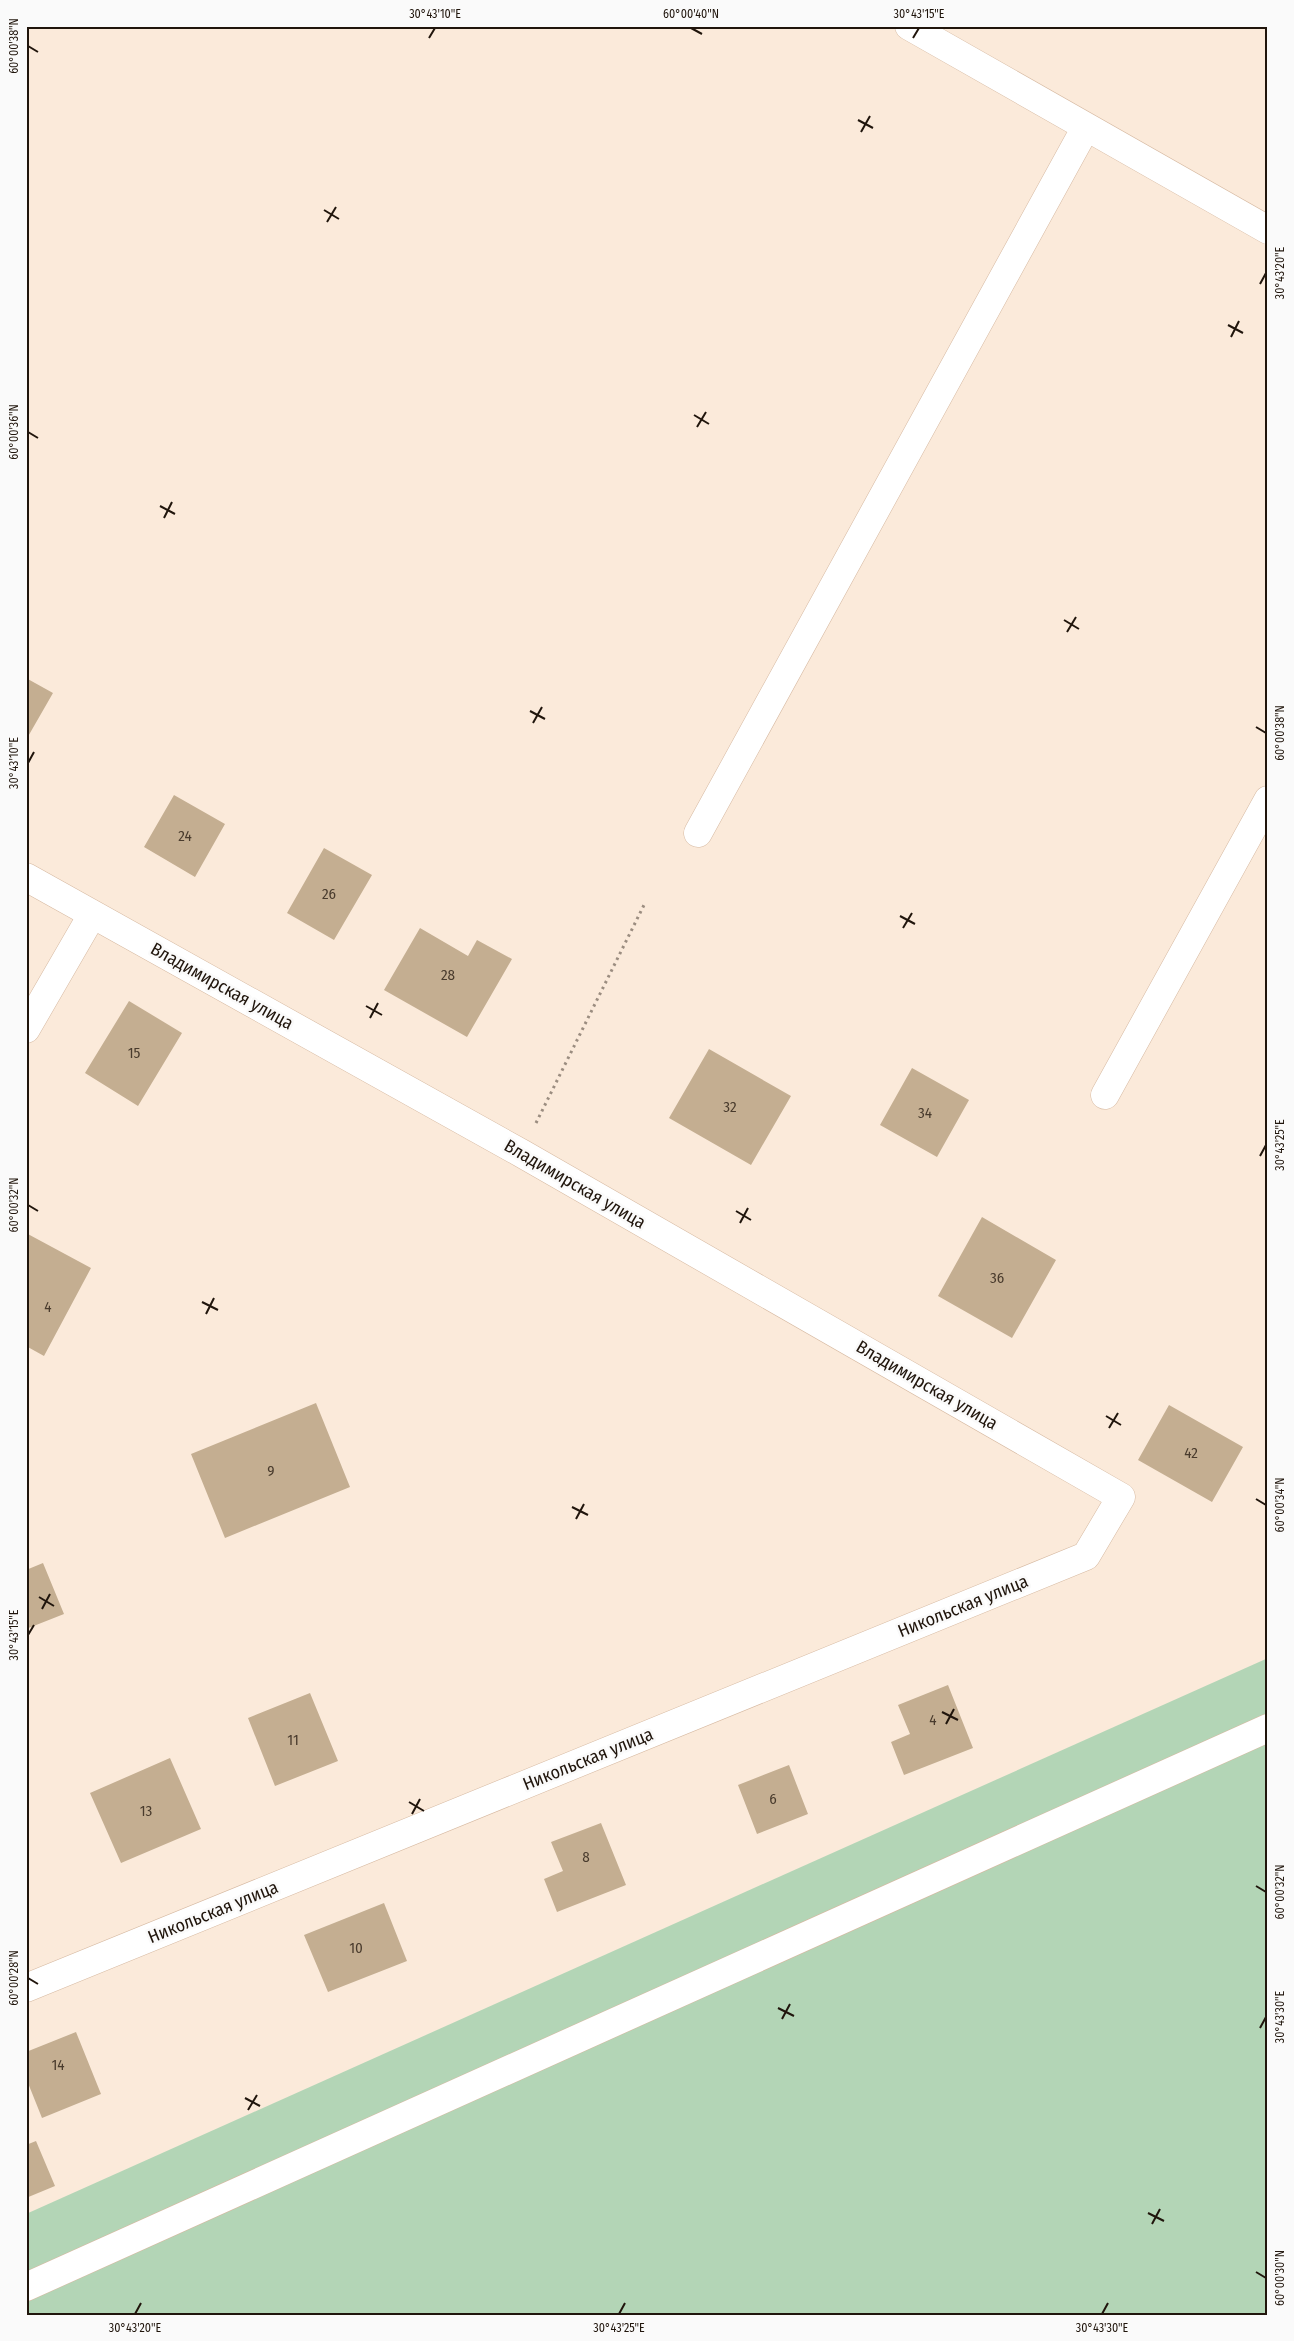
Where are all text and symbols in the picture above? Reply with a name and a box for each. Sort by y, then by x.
text: 30°43'10"E [409,7,461,21]
text: 60°00'40"N [663,7,719,21]
text: 30°43'15"E [894,7,945,21]
text: 60°00'38"N [7,18,21,74]
text: 30°43'20"E [1273,246,1287,299]
text: 60°00'36"N [7,404,21,460]
text: 60°00'38"N [1273,705,1287,761]
text: 30°43'10"E [7,737,21,789]
house number: 24 [178,827,192,845]
house number: 26 [322,885,336,903]
street label: Владимирская улица [147,938,297,1034]
house number: 28 [441,966,455,984]
house number: 15 [128,1044,140,1062]
house number: 32 [723,1098,737,1116]
house number: 34 [918,1104,932,1122]
text: 30°43'25"E [1273,1119,1287,1171]
street label: Владимирская улица [500,1135,650,1234]
text: 60°00'32"N [7,1177,21,1233]
house number: 36 [990,1269,1004,1287]
house number: 4 [44,1298,52,1316]
street label: Владимирская улица [852,1336,1002,1435]
house number: 42 [1184,1444,1198,1462]
house number: 9 [267,1462,275,1480]
text: 60°00'34"N [1273,1477,1287,1533]
street label: Никольская улица [895,1570,1032,1642]
text: 30°43'15"E [7,1609,21,1660]
house number: 4 [929,1711,937,1729]
street label: Никольская улица [520,1723,657,1795]
house number: 11 [287,1731,299,1749]
house number: 6 [769,1790,777,1808]
house number: 13 [140,1802,153,1820]
house number: 8 [582,1848,590,1866]
text: 60°00'32"N [1273,1864,1287,1920]
street label: Никольская улица [145,1876,282,1948]
house number: 10 [349,1939,363,1957]
text: 60°00'28"N [7,1950,21,2006]
text: 30°43'30"E [1273,1990,1287,2043]
house number: 14 [51,2056,65,2074]
text: 60°00'30"N [1273,2250,1287,2306]
text: 30°43'20"E [109,2321,162,2335]
text: 30°43'25"E [593,2321,645,2335]
text: 30°43'30"E [1076,2321,1129,2335]

